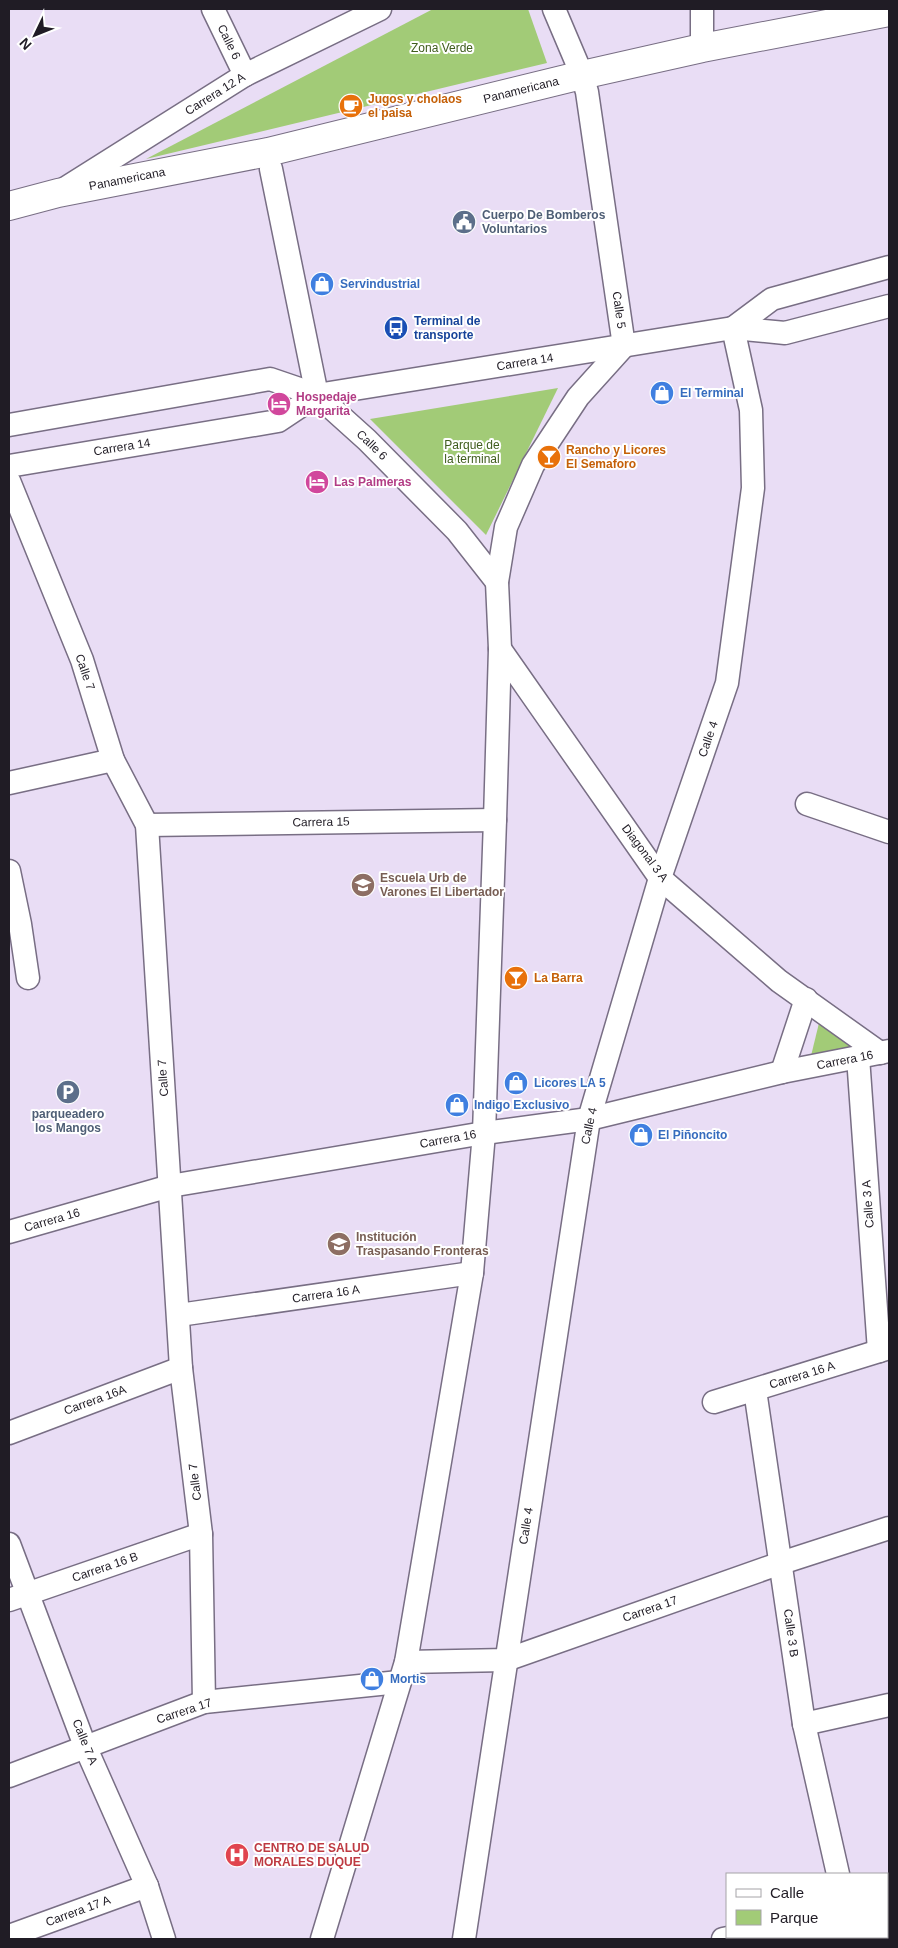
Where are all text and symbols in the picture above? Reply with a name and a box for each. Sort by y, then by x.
north arrow [10,10,60,60]
street label: Calle 6 [215,22,244,62]
text: N [16,35,35,53]
park label: Zona Verde [411,41,473,55]
street label: Carrera 12 A [182,70,248,118]
street label: Panamericana [482,74,561,106]
place label: Jugos y cholaos el paisa [368,92,462,120]
cafe icon: Jugos y cholaos el paisa [338,93,364,119]
street label: Panamericana [88,165,167,193]
place label: Cuerpo De Bomberos Voluntarios [482,208,606,236]
public building icon: Cuerpo De Bomberos Voluntarios [451,209,477,235]
shop icon: Servindustrial [309,271,335,297]
place label: Servindustrial [340,277,420,291]
street label: Calle 5 [609,291,629,330]
place label: Terminal de transporte [414,314,481,342]
bus stop icon: Terminal de transporte [383,315,409,341]
street label: Carrera 14 [496,351,555,373]
shop icon: El Terminal [649,380,675,406]
place label: El Terminal [680,386,744,400]
place label: Hospedaje Margarita [296,390,357,418]
hotel icon: Hospedaje Margarita [266,391,292,417]
street label: Calle 6 [354,427,391,463]
street label: Carrera 14 [93,436,152,458]
park label: Parque de la terminal [444,438,500,466]
place label: Rancho y Licores El Semaforo [566,443,666,471]
bar icon: Rancho y Licores El Semaforo [536,444,562,470]
hotel icon: Las Palmeras [304,469,330,495]
place label: Las Palmeras [334,475,412,489]
street label: Calle 7 [72,652,98,692]
street label: Calle 4 [695,719,721,759]
street label: Carrera 15 [292,814,350,829]
street label: Diagonal 3 A [619,822,671,884]
place label: Escuela Urb de Varones El Libertador [380,871,504,899]
school or university icon: Escuela Urb de Varones El Libertador [350,872,376,898]
bar icon: La Barra [503,965,529,991]
place label: La Barra [534,971,583,985]
street label: Carrera 16 [816,1048,875,1072]
street label: Calle 7 [155,1059,171,1097]
shop icon: Licores LA 5 [503,1070,529,1096]
place label: Licores LA 5 [534,1076,606,1090]
parking icon: parqueadero los Mangos [55,1079,81,1105]
shop icon: Indigo Exclusivo [444,1092,470,1118]
place label: Indigo Exclusivo [474,1098,569,1112]
street label: Calle 4 [578,1106,600,1146]
place label: parqueadero los Mangos [32,1107,104,1135]
shop icon: El Piñoncito [628,1122,654,1148]
street label: Carrera 16 [419,1127,478,1151]
place label: El Piñoncito [658,1128,727,1142]
street label: Calle 3 A [859,1180,877,1228]
street label: Carrera 16 [23,1205,82,1235]
place label: Institución Traspasando Fronteras [356,1230,489,1258]
school or university icon: Institución Traspasando Fronteras [326,1231,352,1257]
street label: Carrera 16 A [291,1282,361,1306]
street label: Carrera 16 A [767,1358,837,1392]
street label: Carrera 16A [62,1382,128,1418]
street label: Calle 7 [186,1462,204,1501]
street label: Calle 4 [516,1506,536,1546]
street label: Carrera 16 B [70,1549,140,1585]
street label: Carrera 17 [621,1593,680,1625]
street label: Calle 3 B [781,1608,801,1658]
shop icon: Mortis [359,1666,385,1692]
place label: Mortis [390,1672,426,1686]
street label: Carrera 17 [155,1695,214,1727]
street label: Calle 7 A [70,1717,100,1767]
place label: CENTRO DE SALUD MORALES DUQUE [254,1841,370,1869]
hospital icon: CENTRO DE SALUD MORALES DUQUE [224,1842,250,1868]
legend [726,1873,888,1938]
text: Calle [770,1884,804,1901]
street label: Carrera 17 A [44,1893,112,1929]
text: Parque [770,1909,818,1926]

